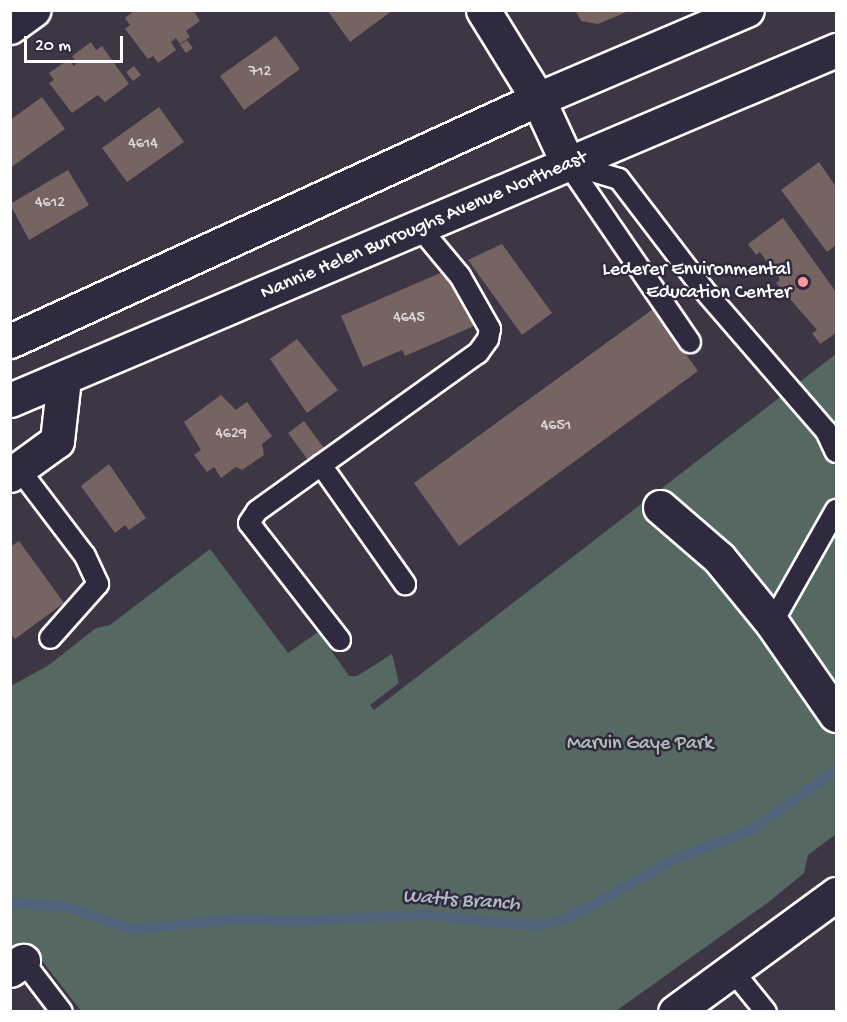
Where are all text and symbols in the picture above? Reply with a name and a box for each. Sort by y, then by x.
scale bar [27,24,126,62]
text: 20 m [35,36,71,57]
house number: 712 [249,63,271,83]
house number: 4614 [128,135,158,155]
street label: Nannie Helen Burroughs Avenue Northeast [257,146,591,306]
house number: 4612 [35,194,65,214]
place label: Lederer Environmental Education Center [602,258,791,305]
marker: Lederer Environmental Education Center [796,275,810,289]
house number: 4645 [393,309,425,329]
house number: 4651 [541,417,571,437]
house number: 4629 [215,425,247,445]
park label: Marvin Gaye Park [567,732,713,756]
water label: Watts Branch [401,885,521,919]

